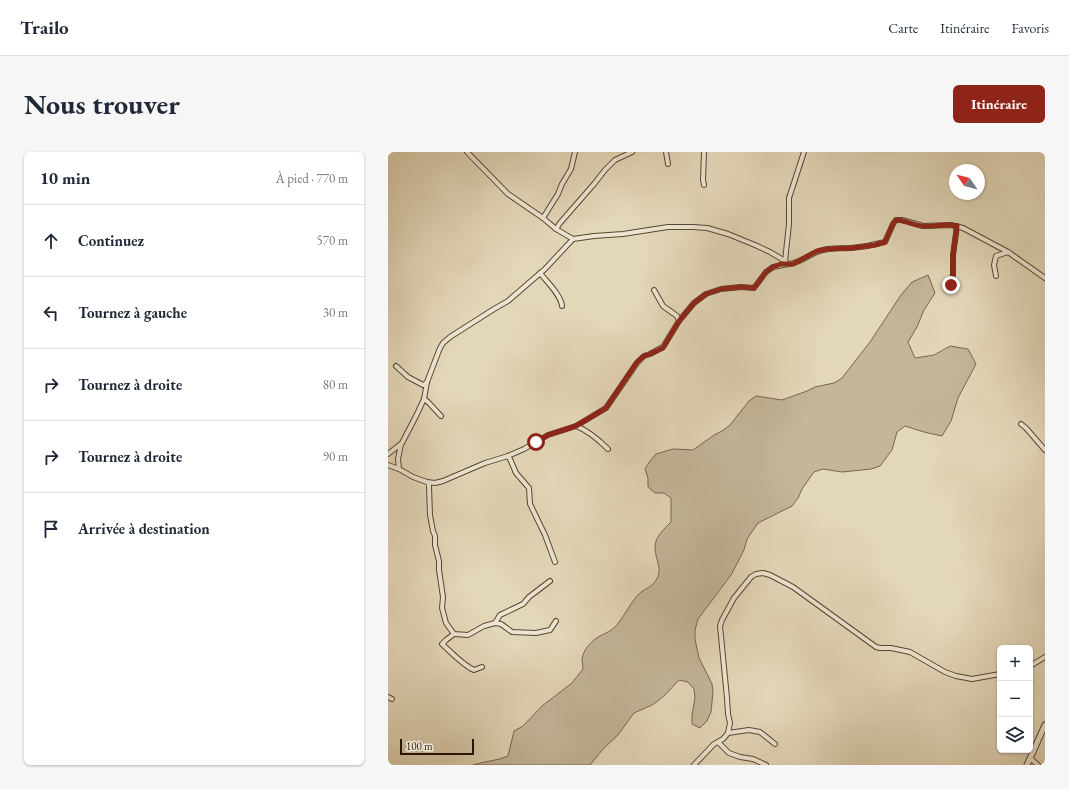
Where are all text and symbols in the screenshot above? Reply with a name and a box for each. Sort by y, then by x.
text: Trailo [20,15,69,40]
text: Carte [888,19,918,37]
text: Itinéraire [940,19,990,37]
text: Favoris [1012,19,1049,37]
button: Itinéraire [953,85,1045,123]
text: Nous trouver [24,86,180,122]
north arrow [949,164,985,200]
text: 10 min [40,167,90,189]
text: À pied · 770 m [276,170,348,187]
icon: ahead [40,230,62,252]
text: Continuez [78,231,144,250]
text: 570 m [317,232,348,249]
route end [942,276,960,294]
icon: left [40,302,62,324]
text: Tournez à gauche [78,303,187,322]
text: 30 m [323,304,348,321]
icon: right [40,374,62,396]
text: Tournez à droite [78,375,182,394]
text: 80 m [323,376,348,393]
route start [527,433,545,451]
icon: right [40,446,62,468]
text: Tournez à droite [78,447,182,466]
text: 90 m [323,448,348,465]
icon: arrive [40,518,62,540]
text: Arrivée à destination [78,519,210,538]
map controls [997,645,1033,753]
button: + [997,645,1033,681]
button: − [997,681,1033,717]
button: layers [997,717,1033,753]
scale bar [400,737,474,756]
text: 100 m [406,739,433,753]

